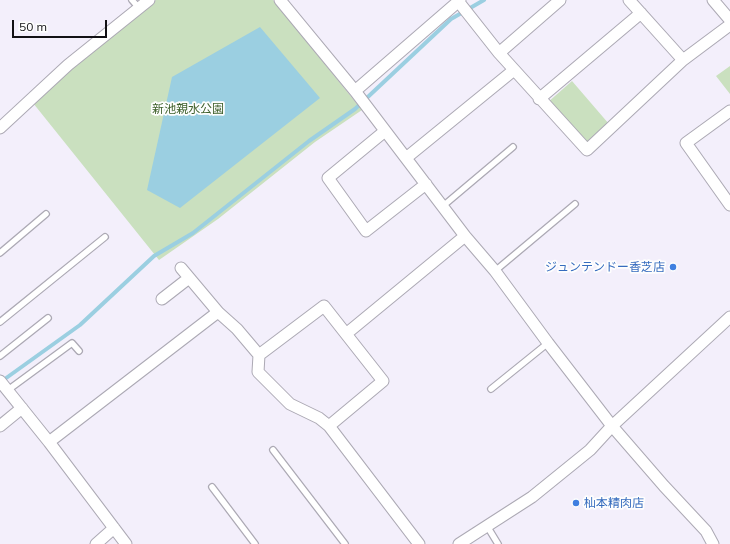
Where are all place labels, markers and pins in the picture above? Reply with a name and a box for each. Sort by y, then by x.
place label: ジュンテンドー香芝店 [545,260,665,274]
marker: ジュンテンドー香芝店 [668,262,678,272]
place label: 杣本精肉店 [584,496,644,510]
marker: 杣本精肉店 [571,498,581,508]

